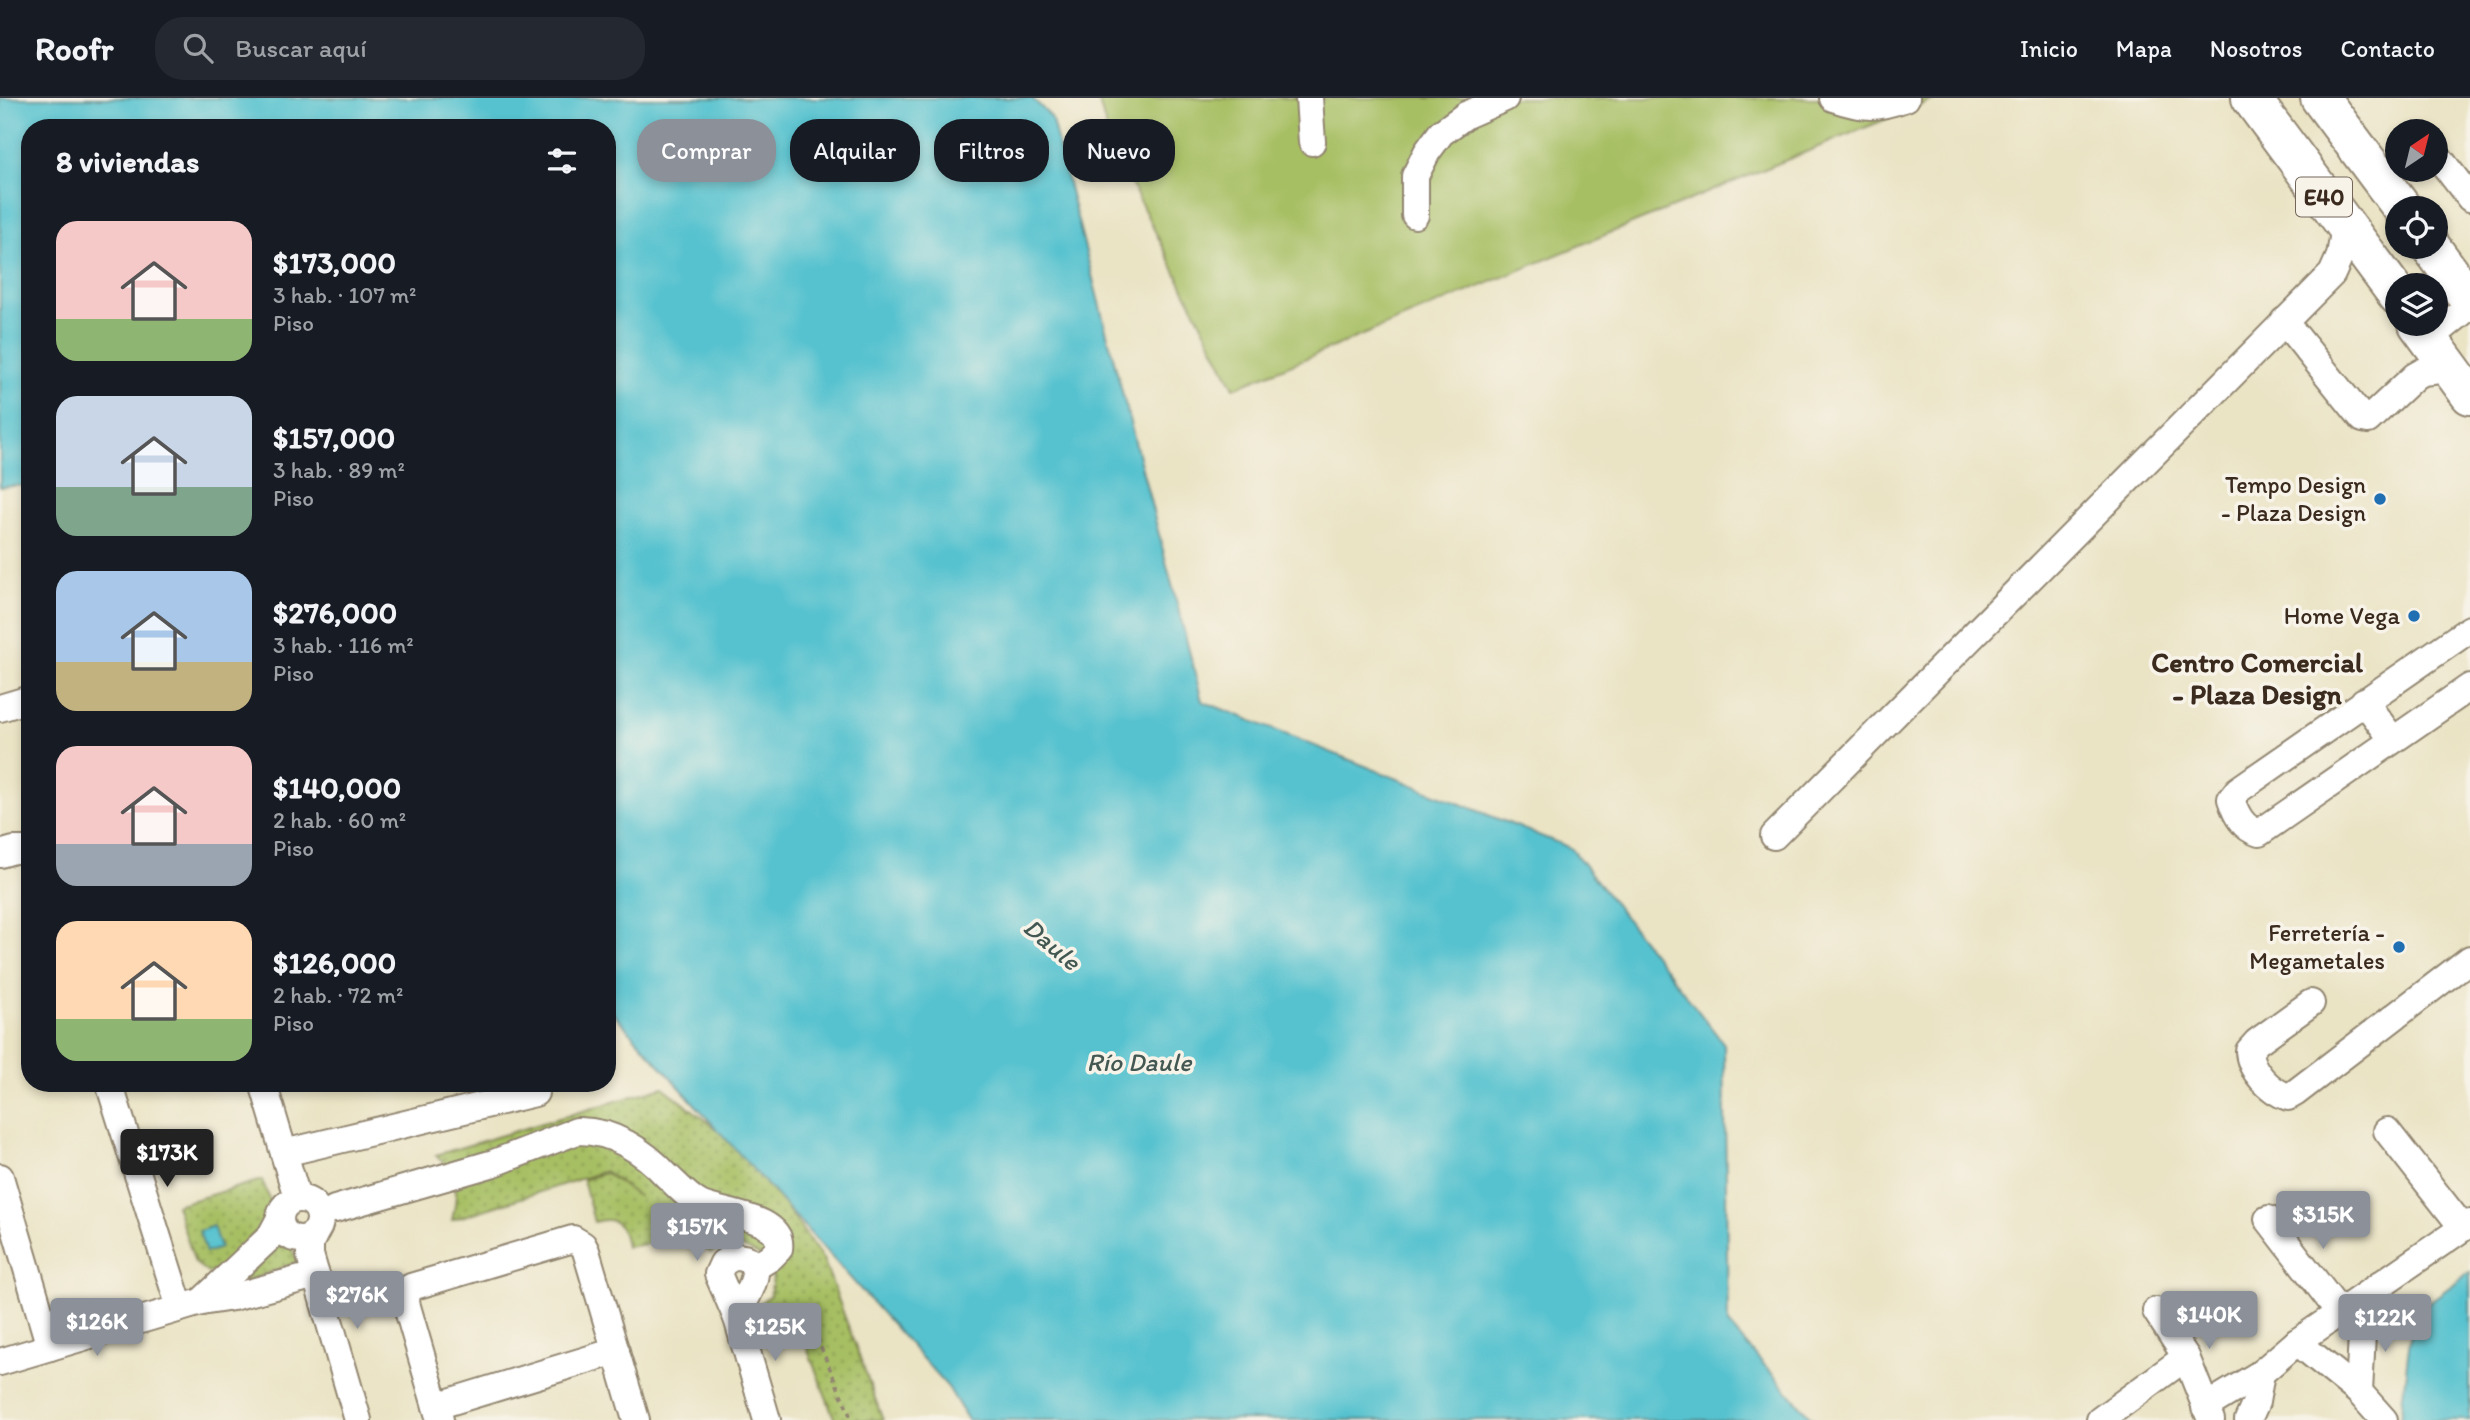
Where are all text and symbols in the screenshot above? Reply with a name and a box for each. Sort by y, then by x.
search box [155,17,645,80]
text: Roofr [35,29,113,68]
icon: search [179,29,217,67]
text: Buscar aquí [235,32,367,64]
text: Inicio [2020,34,2078,63]
text: Mapa [2116,34,2172,63]
text: Nosotros [2210,34,2302,63]
text: Contacto [2340,34,2435,63]
chip: Comprar [637,119,776,182]
chip: Alquilar [790,119,920,182]
chip: Filtros [934,119,1049,182]
chip: Nuevo [1063,119,1175,182]
north arrow [2385,119,2448,182]
map controls [2385,119,2448,336]
icon: filters [543,142,581,180]
text: 8 viviendas [56,143,199,180]
road number: E40 [2296,178,2352,216]
button: locate [2385,196,2448,259]
text: $173,000 [273,244,396,281]
icon: home [112,249,196,333]
button: layers [2385,273,2448,336]
text: 3 hab. · 107 m² [273,281,417,309]
text: Piso [273,309,314,337]
text: $157,000 [273,419,395,456]
icon: home [112,424,196,508]
text: 3 hab. · 89 m² [273,456,405,484]
place label: Tempo Design - Plaza Design [2221,470,2366,527]
text: Piso [273,484,314,512]
marker: Tempo Design - Plaza Design [2372,491,2388,507]
text: $276,000 [273,594,397,631]
icon: home [112,599,196,683]
place label: Home Vega [2284,601,2400,630]
marker: Home Vega [2406,608,2422,624]
text: 3 hab. · 116 m² [273,631,414,659]
district label: Centro Comercial - Plaza Design [2151,645,2363,711]
text: Piso [273,659,314,687]
text: $140,000 [273,769,401,806]
icon: home [112,774,196,858]
text: 2 hab. · 60 m² [273,806,406,834]
text: Piso [273,834,314,862]
water label: Daule [1017,911,1088,978]
place label: Ferretería - Megametales [2249,918,2385,975]
marker: Ferretería - Megametales [2391,939,2407,955]
text: $126,000 [273,944,396,981]
icon: home [112,949,196,1033]
text: 2 hab. · 72 m² [273,981,403,1009]
text: Piso [273,1009,314,1037]
water label: Río Daule [1087,1046,1193,1078]
pin: $173K [118,1130,216,1189]
text: $173K [137,1138,197,1166]
pin: $315K [2274,1192,2372,1251]
text: $315K [2292,1200,2354,1228]
pin: $157K [648,1204,746,1263]
text: $157K [667,1212,727,1240]
pin: $276K [308,1272,406,1331]
text: $276K [326,1280,388,1308]
pin: $140K [2160,1292,2258,1351]
pin: $122K [2336,1294,2434,1354]
pin: $126K [48,1298,146,1358]
text: $140K [2176,1300,2242,1328]
text: $122K [2354,1303,2416,1331]
pin: $125K [726,1304,824,1363]
text: $126K [66,1307,128,1335]
text: $125K [744,1312,806,1340]

